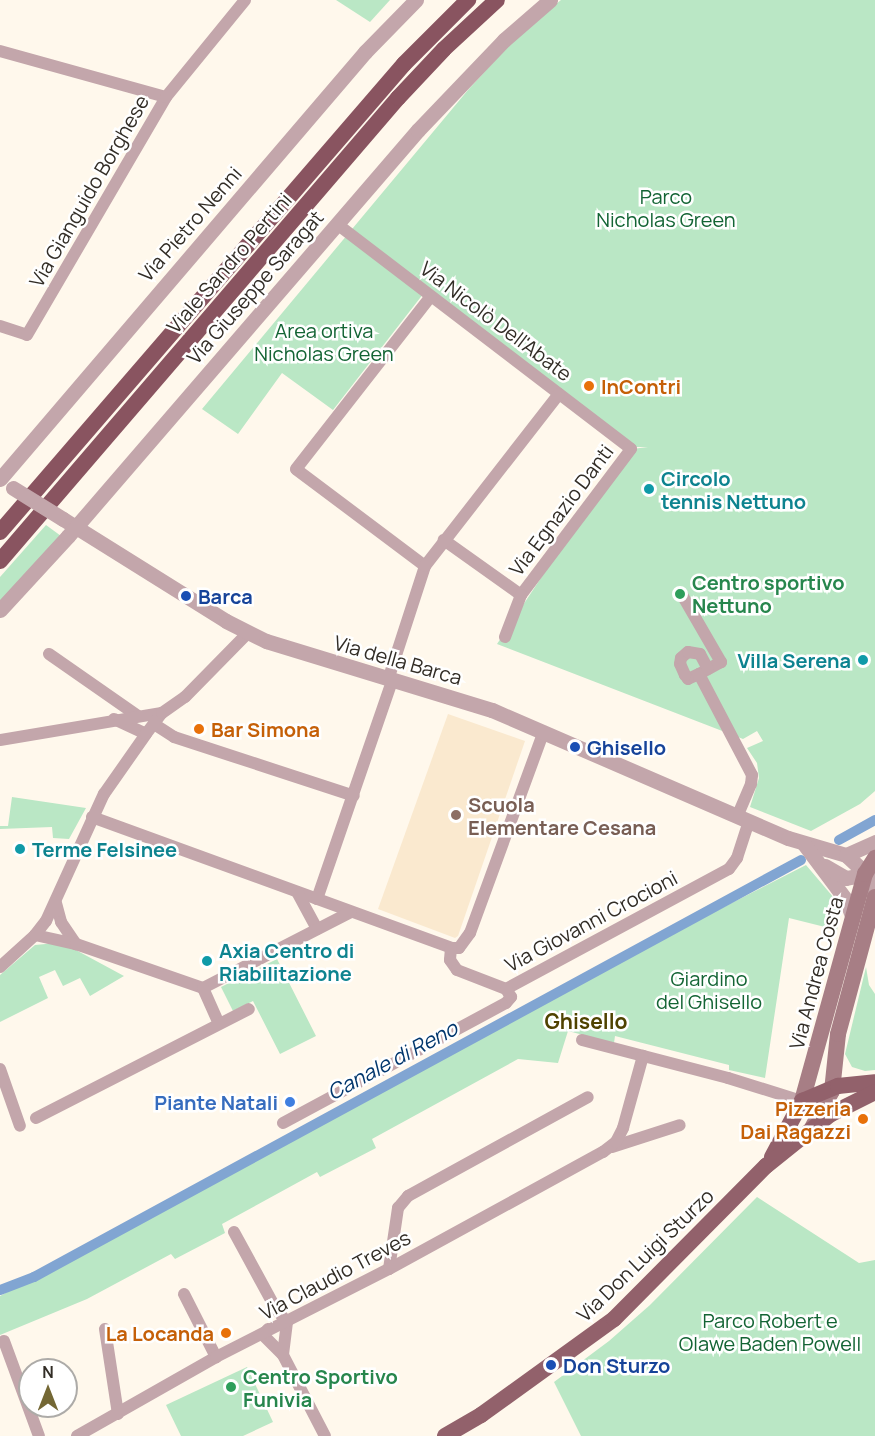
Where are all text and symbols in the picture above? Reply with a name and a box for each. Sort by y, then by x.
street label: Via Gianguido Borghese [24,91,154,291]
street label: Via Pietro Nenni [134,162,246,286]
park label: Parco Nicholas Green [596,185,736,232]
street label: Viale Sandro Pertini [162,188,296,338]
street label: Via Giuseppe Saragat [182,205,328,369]
street label: Via Nicolò Dell'Abate [415,256,577,386]
park label: Area ortiva Nicholas Green [254,318,394,365]
place label: InContri [601,374,681,398]
marker: InContri [582,379,596,393]
street label: Via Egnazio Danti [504,440,618,580]
place label: Circolo tennis Nettuno [661,466,806,513]
marker: Circolo tennis Nettuno [642,482,656,496]
place label: Centro sportivo Nettuno [692,570,845,617]
place label: Barca [198,584,253,608]
marker: Centro sportivo Nettuno [673,587,687,601]
marker: Barca [179,589,193,603]
street label: Via della Barca [331,630,465,690]
place label: Villa Serena [738,648,851,672]
marker: Villa Serena [856,653,870,667]
place label: Bar Simona [211,717,320,741]
marker: Bar Simona [192,722,206,736]
place label: Ghisello [587,735,666,759]
marker: Ghisello [568,740,582,754]
place label: Scuola Elementare Cesana [468,792,656,839]
marker: Scuola Elementare Cesana [449,808,463,822]
place label: Terme Felsinee [32,837,177,861]
marker: Terme Felsinee [13,842,27,856]
street label: Via Giovanni Crocioni [501,865,681,977]
street label: Via Andrea Costa [784,894,848,1052]
place label: Axia Centro di Riabilitazione [219,938,354,985]
marker: Axia Centro di Riabilitazione [200,954,214,968]
park label: Giardino del Ghisello [656,966,762,1013]
district label: Ghisello [544,1008,628,1034]
water label: Canale di Reno [323,1015,461,1105]
place label: Piante Natali [154,1090,278,1114]
marker: Piante Natali [283,1095,297,1109]
place label: Pizzeria Dai Ragazzi [740,1096,851,1143]
marker: Pizzeria Dai Ragazzi [856,1112,870,1126]
street label: Via Don Luigi Sturzo [572,1184,718,1326]
street label: Via Claudio Treves [256,1225,414,1325]
park label: Parco Robert e Olawe Baden Powell [679,1308,861,1355]
place label: La Locanda [106,1321,214,1345]
marker: La Locanda [219,1326,233,1340]
place label: Don Sturzo [563,1353,670,1377]
north arrow [18,1358,78,1418]
marker: Don Sturzo [544,1358,558,1372]
text: N [42,1361,54,1383]
place label: Centro Sportivo Funivia [243,1364,398,1411]
marker: Centro Sportivo Funivia [224,1380,238,1394]

